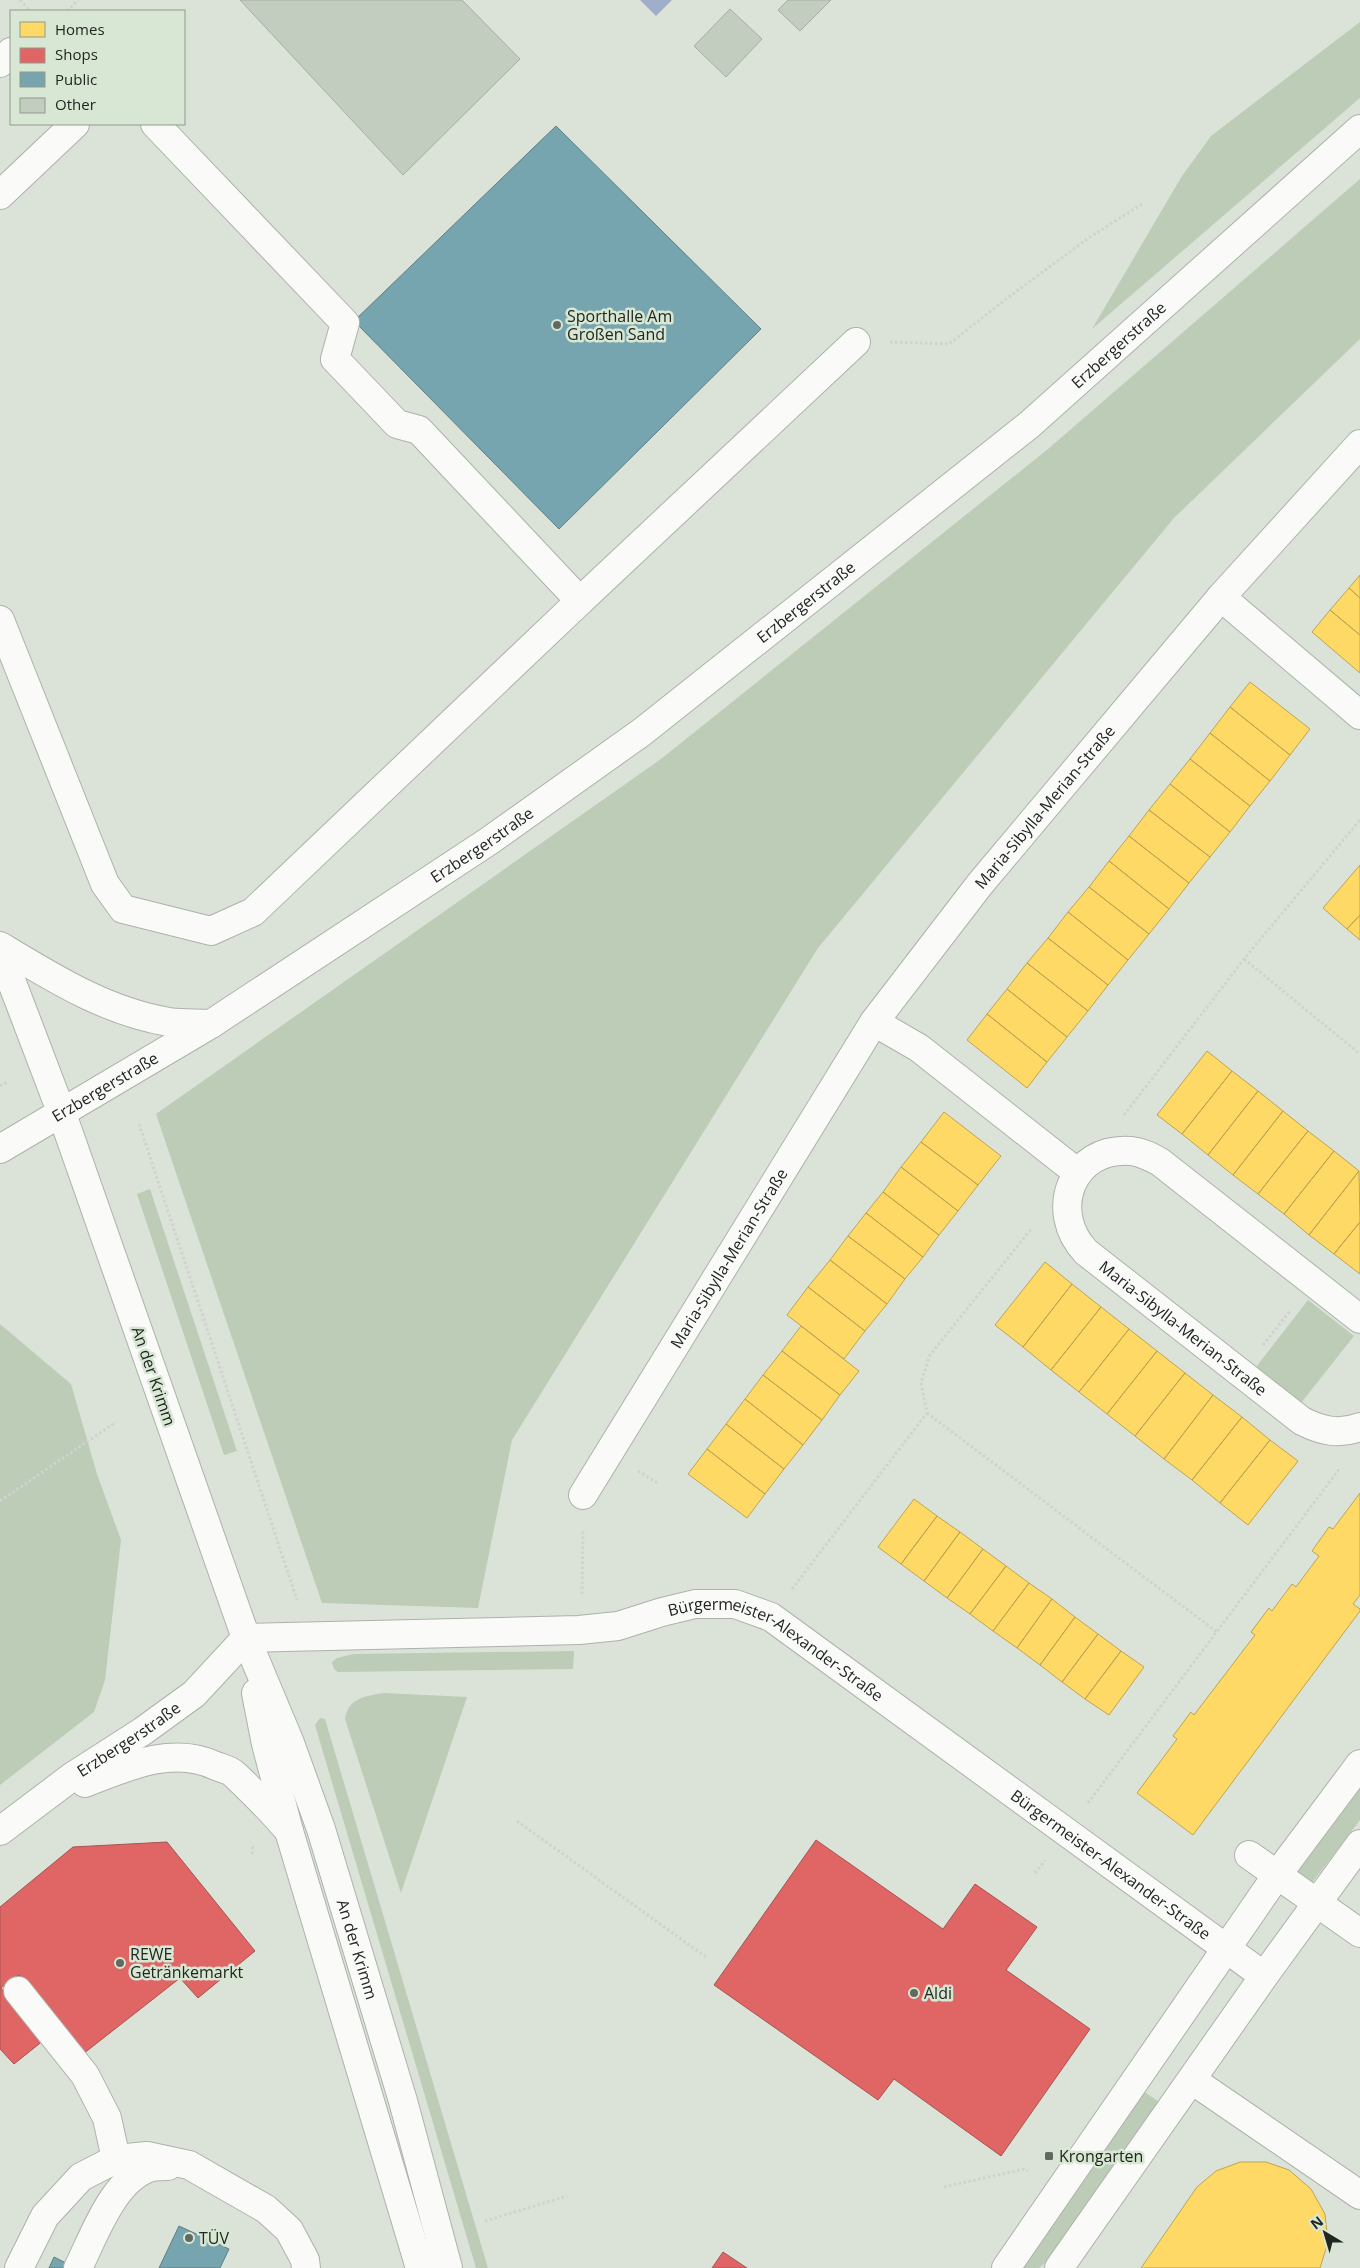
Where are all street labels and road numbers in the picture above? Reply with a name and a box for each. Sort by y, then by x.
street label: Erzbergerstraße [1066,297,1171,393]
street label: Erzbergerstraße [752,556,860,648]
street label: Maria-Sibylla-Merian-Straße [970,720,1120,893]
street label: Erzbergerstraße [426,802,538,888]
street label: Erzbergerstraße [48,1047,162,1127]
street label: Maria-Sibylla-Merian-Straße [665,1164,792,1352]
street label: Maria-Sibylla-Merian-Straße [1095,1255,1272,1401]
street label: An der Krimm [127,1323,181,1429]
street label: Bürgermeister-Alexander-Straße [666,1593,888,1706]
street label: Erzbergerstraße [73,1697,185,1782]
street label: Bürgermeister-Alexander-Straße [1006,1784,1215,1945]
street label: An der Krimm [332,1897,383,2002]

